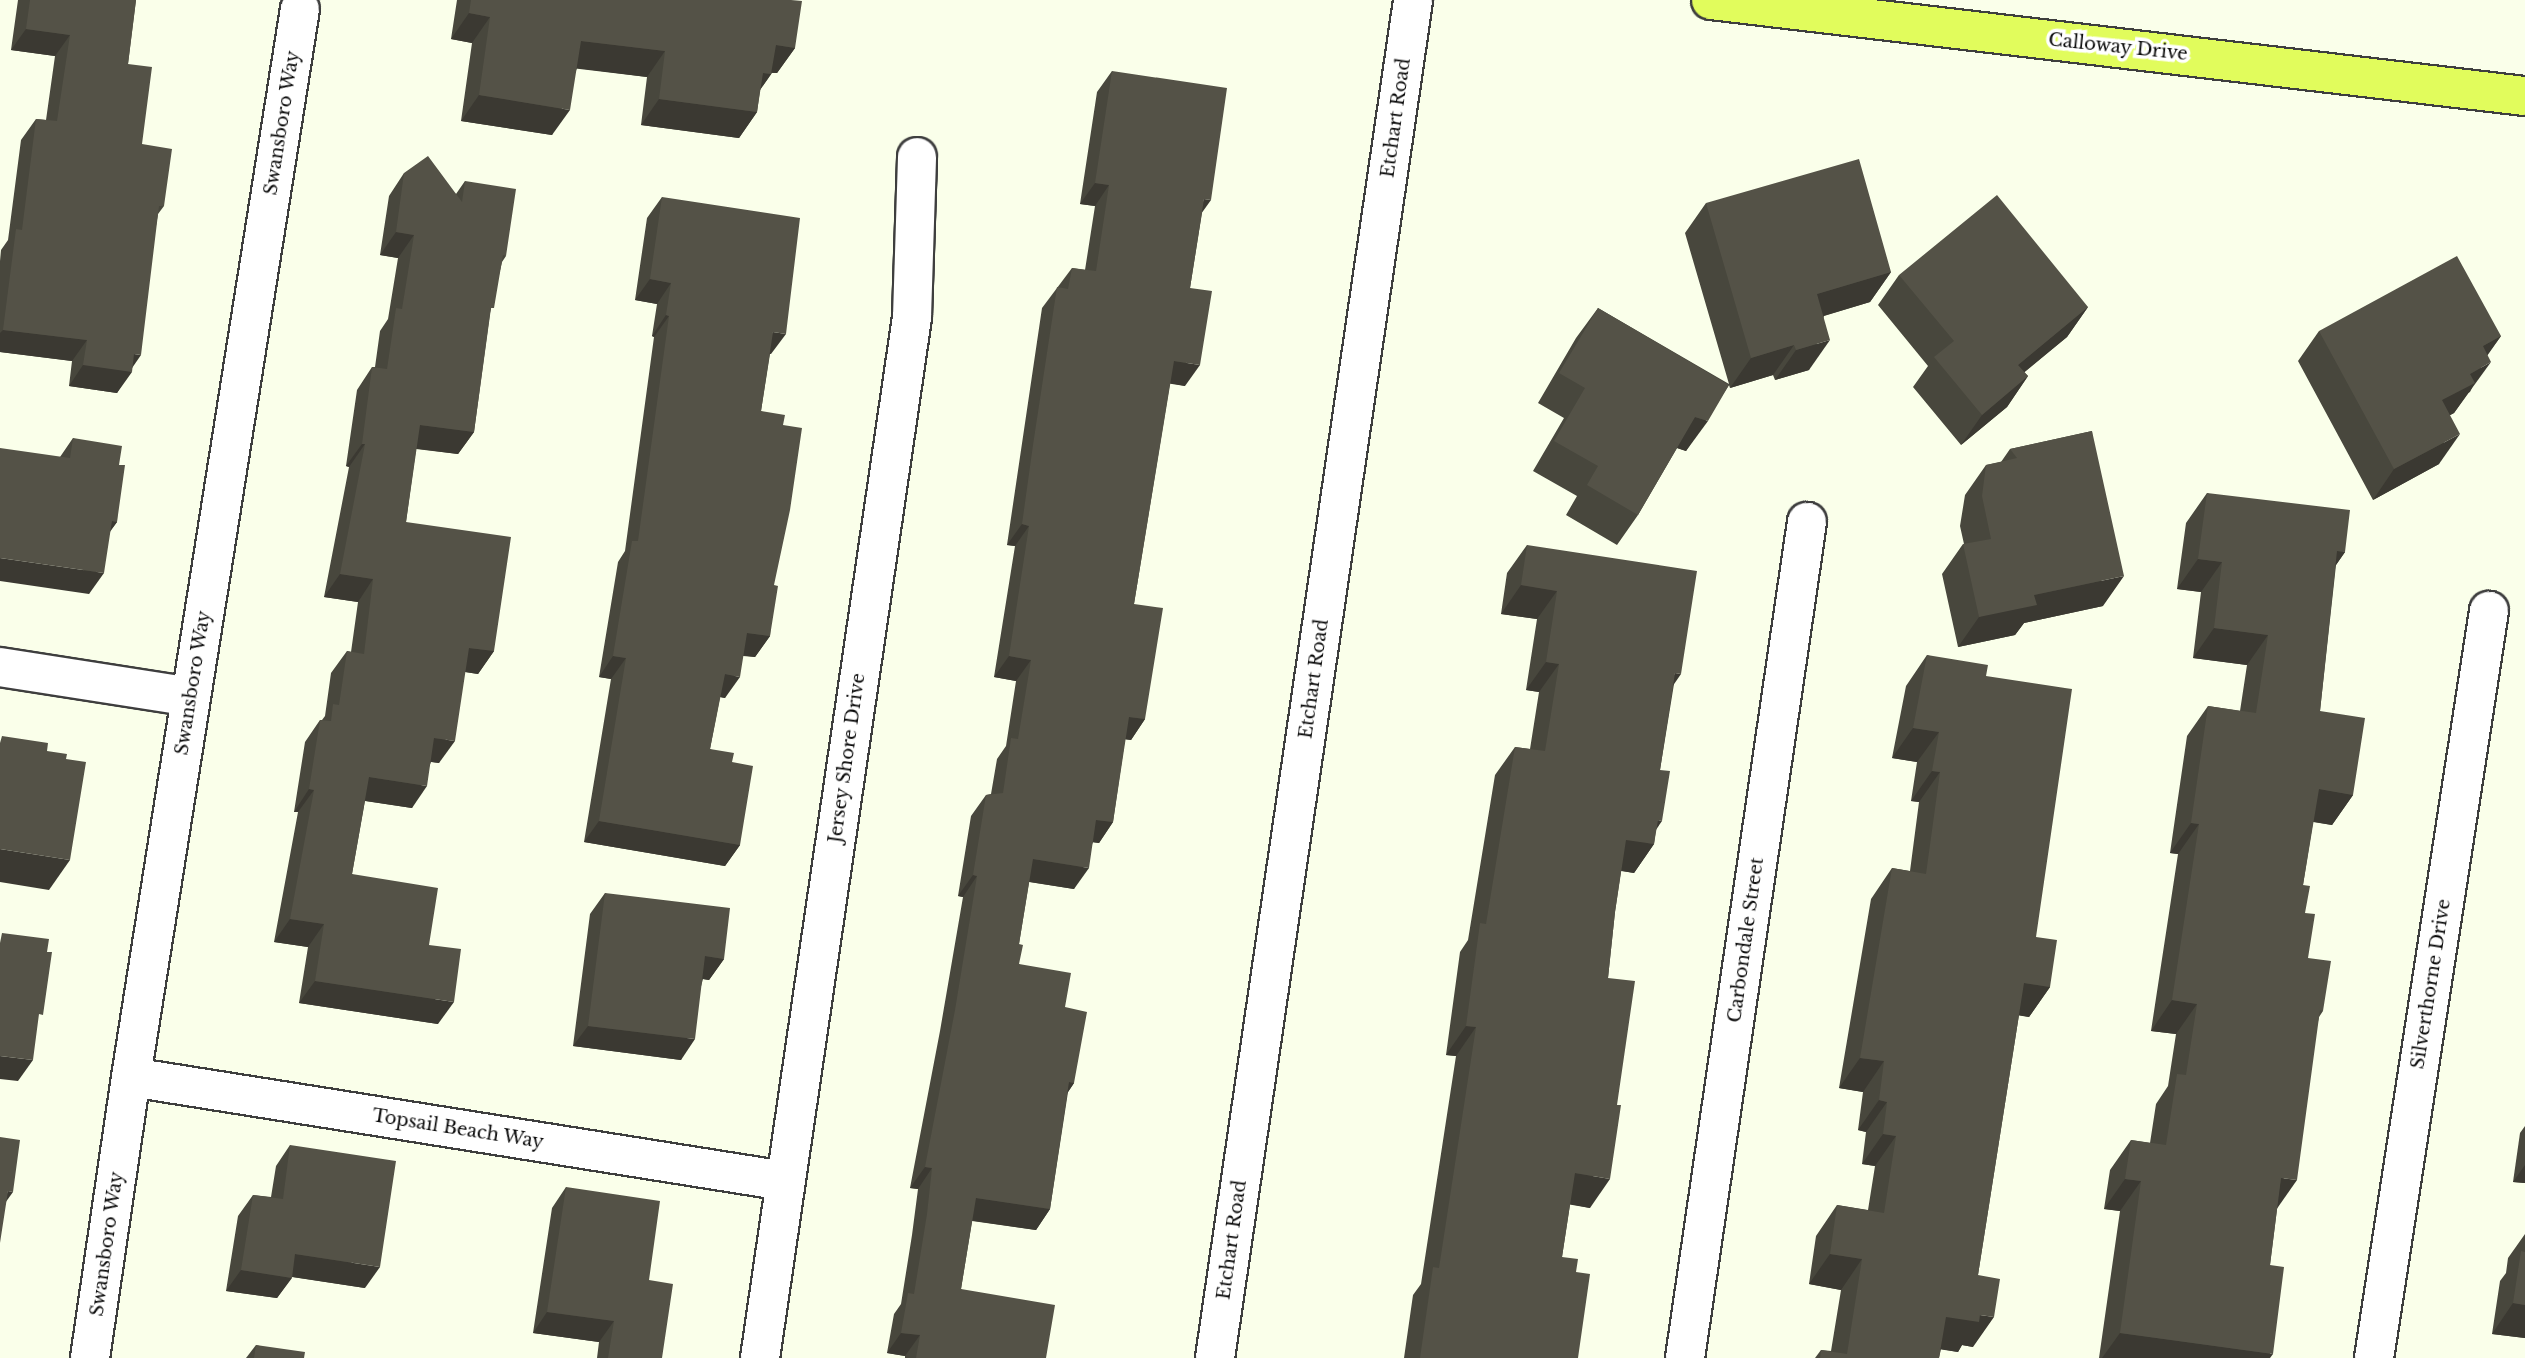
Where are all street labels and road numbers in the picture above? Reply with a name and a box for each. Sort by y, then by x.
street label: Calloway Drive [2047,29,2189,65]
street label: Swansboro Way [260,49,304,197]
street label: Etchart Road [1377,57,1415,179]
street label: Swansboro Way [171,609,215,757]
street label: Etchart Road [1295,618,1333,740]
street label: Jersey Shore Drive [824,672,870,844]
street label: Carbondale Street [1724,856,1768,1024]
street label: Silverthorne Drive [2407,897,2455,1071]
street label: Topsail Beach Way [371,1105,545,1153]
street label: Swansboro Way [86,1170,128,1318]
street label: Etchart Road [1213,1179,1251,1301]

